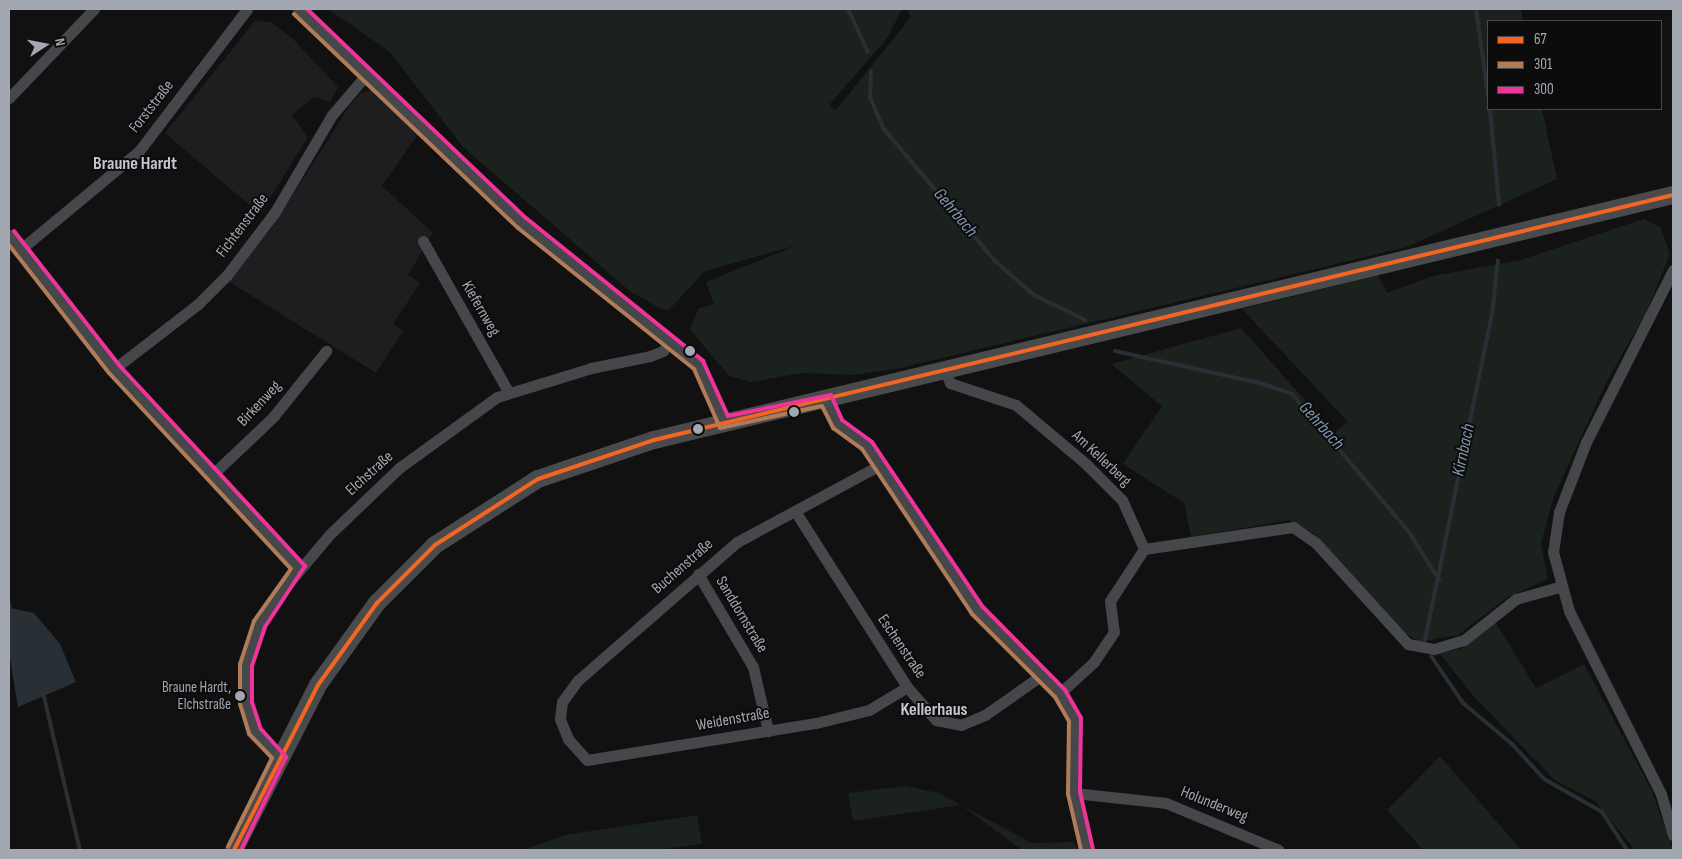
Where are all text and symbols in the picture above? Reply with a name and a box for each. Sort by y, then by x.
north arrow [20,20,70,70]
legend [1487,20,1662,110]
text: 67 [1534,30,1547,49]
text: N [51,37,69,47]
text: 301 [1534,55,1552,74]
street label: Forststraße [125,77,179,137]
text: 300 [1534,80,1554,99]
district label: Braune Hardt [93,153,177,175]
water label: Gehrbach [928,184,982,242]
street label: Fichtenstraße [213,190,273,262]
street label: Kiefernweg [457,278,503,340]
unlabelled marker [685,346,695,356]
street label: Birkenweg [234,377,286,431]
water label: Gehrbach [1294,397,1348,455]
unlabelled marker [789,407,799,417]
water label: Kirnbach [1448,422,1480,478]
unlabelled marker [693,424,703,434]
street label: Am Kellerberg [1067,427,1135,491]
street label: Elchstraße [342,448,398,500]
street label: Buchenstraße [649,535,717,599]
street label: Sanddornstraße [711,573,771,657]
street label: Eschenstraße [873,611,929,683]
place label: Braune Hardt, Elchstraße [162,678,231,713]
marker: Braune Hardt, Elchstraße [235,691,245,701]
district label: Kellerhaus [901,699,967,721]
street label: Weidenstraße [695,704,771,736]
street label: Holunderweg [1178,783,1250,827]

